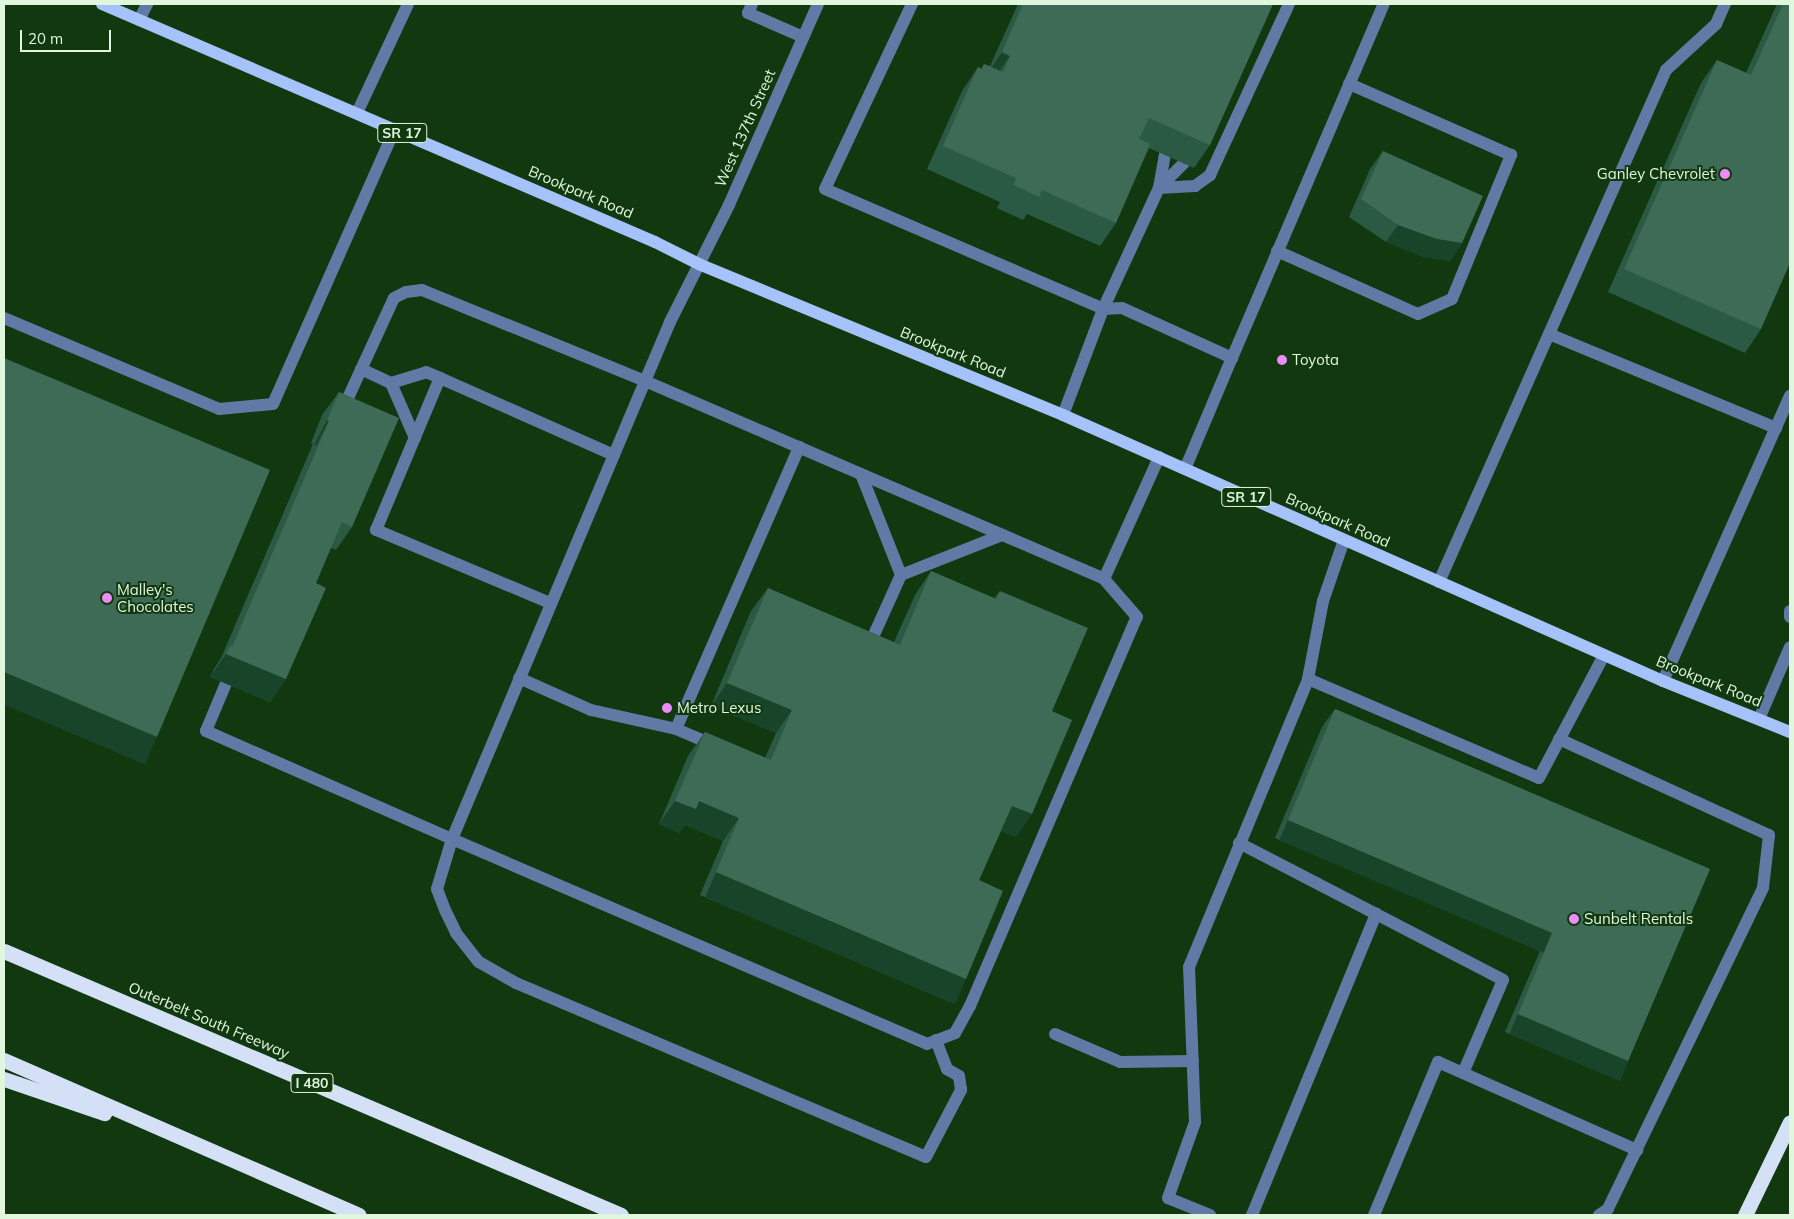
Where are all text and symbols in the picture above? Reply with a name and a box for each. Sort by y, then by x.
scale bar [22,20,114,52]
text: 20 m [28,29,63,48]
street label: West 137th Street [711,66,779,190]
road number: SR 17 [377,122,427,144]
street label: Brookpark Road [526,162,636,222]
place label: Ganley Chevrolet [1597,165,1715,183]
marker: Ganley Chevrolet [1719,168,1731,180]
street label: Brookpark Road [898,323,1008,381]
place label: Toyota [1292,351,1339,369]
marker: Toyota [1276,354,1288,366]
road number: SR 17 [1221,486,1271,508]
street label: Brookpark Road [1283,489,1393,551]
place label: Malley's Chocolates [117,580,194,615]
marker: Malley's Chocolates [101,592,113,604]
street label: Brookpark Road [1654,652,1764,710]
place label: Metro Lexus [677,699,761,717]
marker: Metro Lexus [661,702,673,714]
place label: Sunbelt Rentals [1584,910,1693,928]
marker: Sunbelt Rentals [1568,913,1580,925]
street label: Outerbelt South Freeway [126,978,292,1062]
road number: I 480 [290,1072,334,1094]

